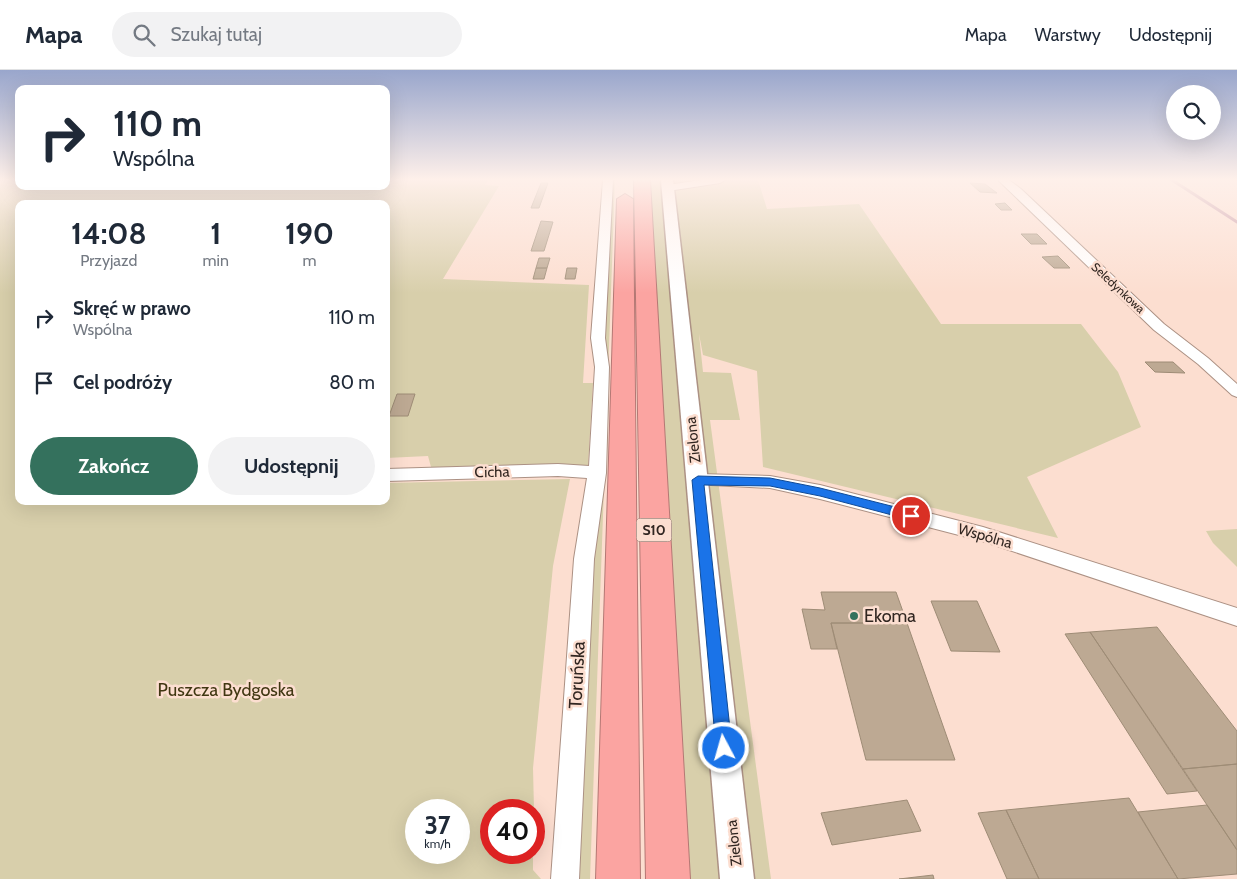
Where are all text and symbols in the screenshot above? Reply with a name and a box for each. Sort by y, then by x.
search box [112,12,462,57]
text: Mapa [25,20,82,49]
icon: search [130,21,158,49]
text: Szukaj tutaj [170,23,262,46]
text: Mapa [965,24,1007,46]
text: Warstwy [1035,24,1101,46]
text: Udostępnij [1129,24,1212,46]
map controls [1166,85,1221,140]
button: search [1166,85,1221,140]
text: 110 m [113,102,202,145]
icon: right [30,105,95,170]
text: Wspólna [113,145,195,172]
text: 14:08 [71,215,147,252]
text: 1 [210,215,221,252]
text: 190 [285,215,334,252]
text: Przyjazd [80,251,137,270]
text: min [203,251,229,270]
text: m [302,251,316,270]
street label: Seledynkowa [1089,259,1148,316]
text: Skręć w prawo [73,297,191,320]
icon: right [30,304,58,332]
text: 110 m [328,306,375,329]
text: Wspólna [73,320,132,339]
icon: arrive [30,369,58,397]
text: Cel podróży [73,371,172,394]
text: 80 m [329,371,375,394]
street label: Zielona [682,415,704,464]
button: Zakończ [30,437,198,495]
button: Udostępnij [208,437,375,495]
street label: Cicha [474,463,510,481]
pin [890,495,932,537]
icon: arrive [897,502,925,530]
road number: S10 [636,518,672,542]
street label: Wspólna [956,520,1015,553]
place label: Ekoma [864,605,916,627]
marker: Ekoma [848,610,860,622]
street label: Toruńska [564,640,590,709]
park label: Puszcza Bydgoska [158,679,295,701]
position arrow [697,721,749,773]
speed limit sign: 40 [480,799,545,864]
text: 37 [424,810,451,840]
street label: Zielona [723,818,745,867]
text: km/h [424,836,451,851]

